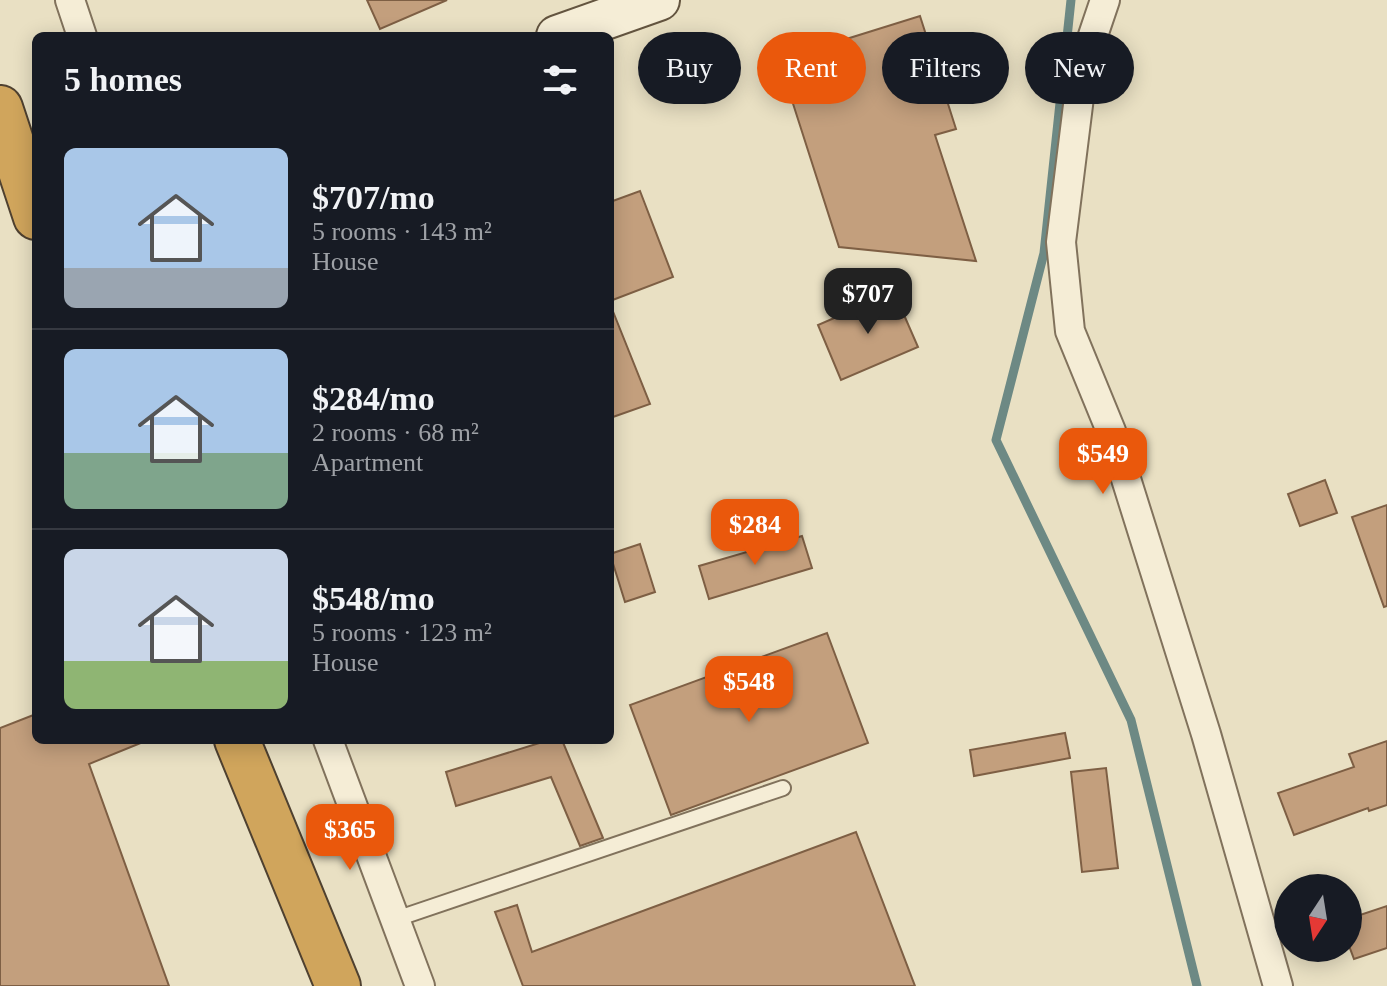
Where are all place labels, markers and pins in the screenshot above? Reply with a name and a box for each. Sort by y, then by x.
pin: $707 [821,268,915,336]
pin: $549 [1056,428,1150,496]
pin: $284 [708,499,802,567]
pin: $548 [702,656,796,724]
pin: $365 [303,804,397,872]

